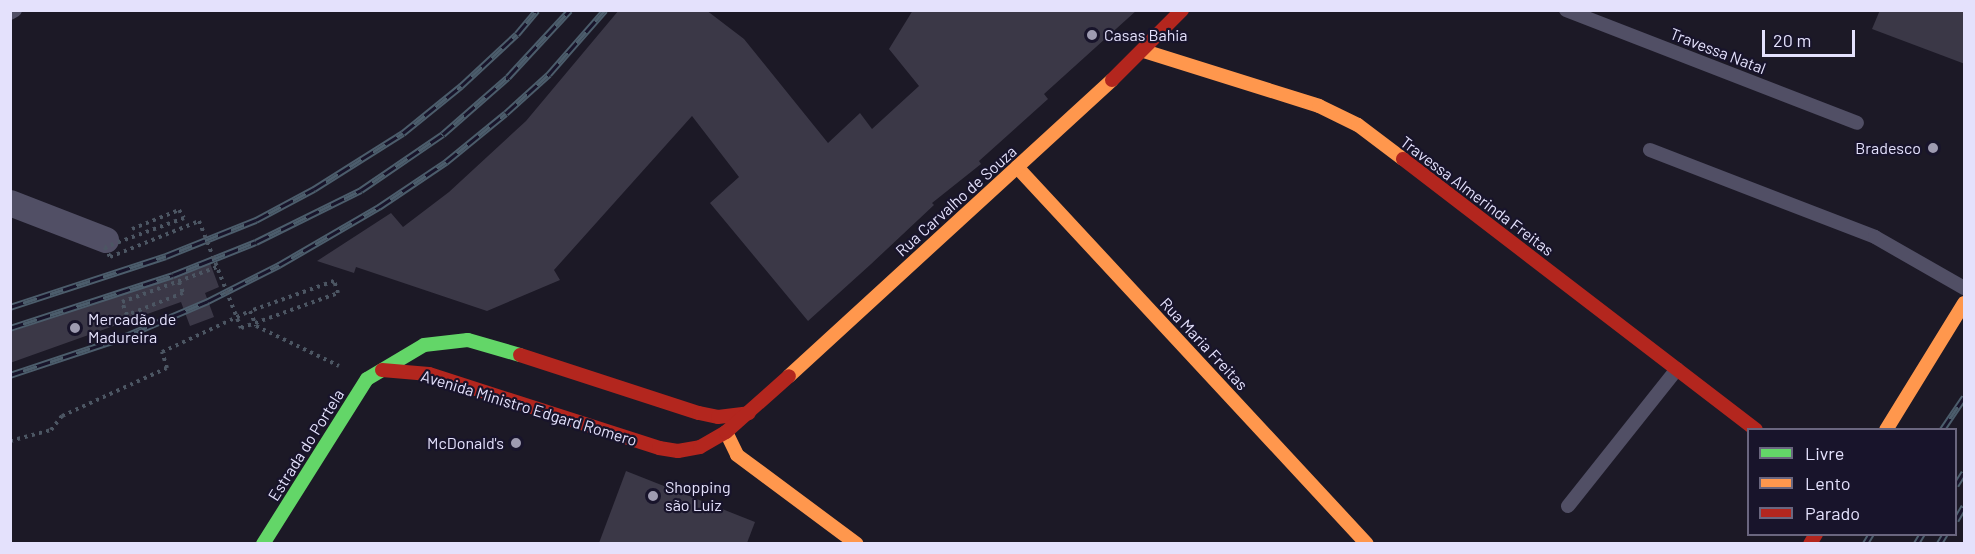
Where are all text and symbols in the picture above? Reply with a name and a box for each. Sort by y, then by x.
scale bar [1765,18,1858,56]
street label: Travessa Natal [1667,24,1769,78]
place label: Casas Bahia [1104,25,1188,45]
marker: Casas Bahia [1085,28,1099,42]
text: 20 m [1773,29,1811,51]
street label: Travessa Almerinda Freitas [1397,132,1557,260]
place label: Bradesco [1855,138,1921,158]
marker: Bradesco [1926,141,1940,155]
street label: Rua Carvalho de Souza [892,142,1020,260]
street label: Rua Maria Freitas [1156,294,1252,394]
place label: Mercadão de Madureira [88,309,176,347]
marker: Mercadão de Madureira [66,319,84,337]
street label: Avenida Ministro Edgard Romero [419,366,639,450]
street label: Estrada do Portela [264,386,348,504]
legend [1747,428,1957,536]
place label: McDonald's [427,433,504,453]
marker: McDonald's [509,436,523,450]
text: Livre [1805,442,1844,464]
text: Lento [1805,472,1851,494]
place label: Shopping são Luiz [665,477,731,515]
marker: Shopping são Luiz [646,489,660,503]
text: Parado [1805,502,1860,524]

